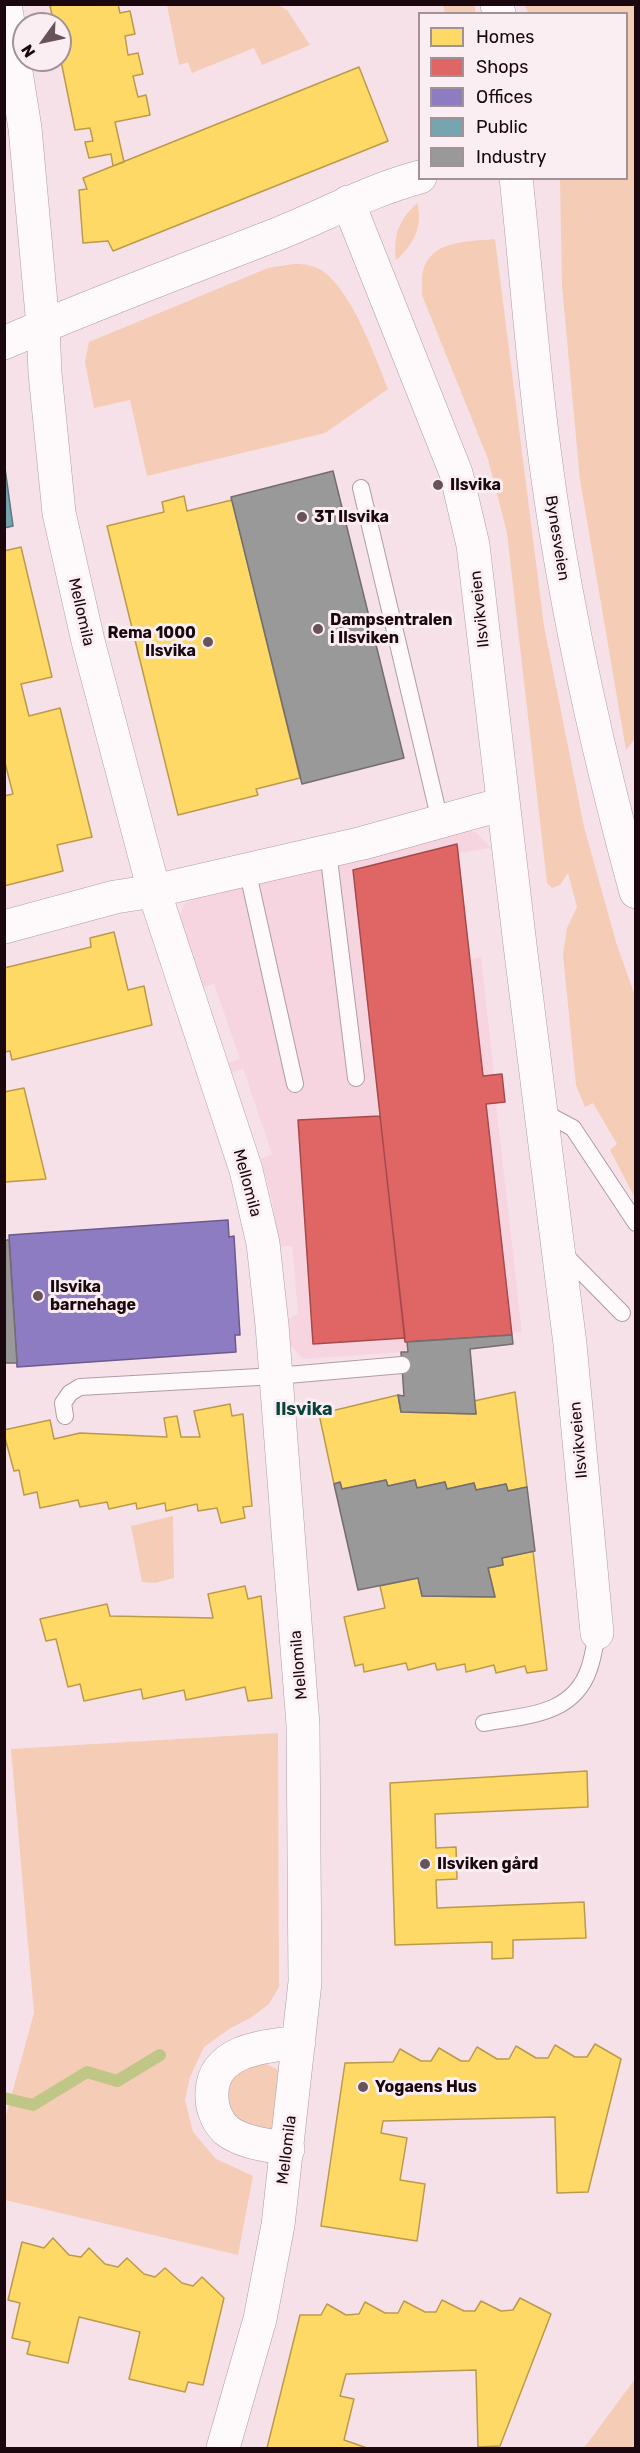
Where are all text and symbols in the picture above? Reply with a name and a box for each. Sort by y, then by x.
north arrow [12,12,72,72]
legend [418,12,628,180]
text: Homes [476,26,534,48]
text: N [17,41,39,61]
text: Shops [476,56,528,78]
text: Offices [476,86,533,108]
text: Public [476,116,528,138]
text: Industry [476,146,546,168]
place label: Ilsvika [450,475,501,495]
marker: Ilsvika [431,478,445,492]
street label: Bynesveien [541,494,573,582]
place label: 3T Ilsvika [314,507,389,527]
marker: 3T Ilsvika [295,510,309,524]
street label: Ilsvikveien [466,570,494,648]
street label: Mellomila [64,576,98,648]
place label: Dampsentralen i Ilsviken [330,610,453,648]
marker: Dampsentralen i Ilsviken [311,622,325,636]
place label: Rema 1000 Ilsvika [107,623,196,661]
marker: Rema 1000 Ilsvika [201,635,215,649]
street label: Mellomila [229,1147,265,1219]
place label: Ilsvika barnehage [50,1277,136,1315]
marker: Ilsvika barnehage [31,1289,45,1303]
district label: Ilsvika [275,1399,333,1421]
street label: Ilsvikveien [566,1401,592,1479]
street label: Mellomila [286,1630,312,1700]
place label: Ilsviken gård [437,1854,538,1874]
marker: Ilsviken gård [418,1857,432,1871]
place label: Yogaens Hus [375,2077,477,2097]
marker: Yogaens Hus [356,2080,370,2094]
street label: Mellomila [273,2114,301,2186]

